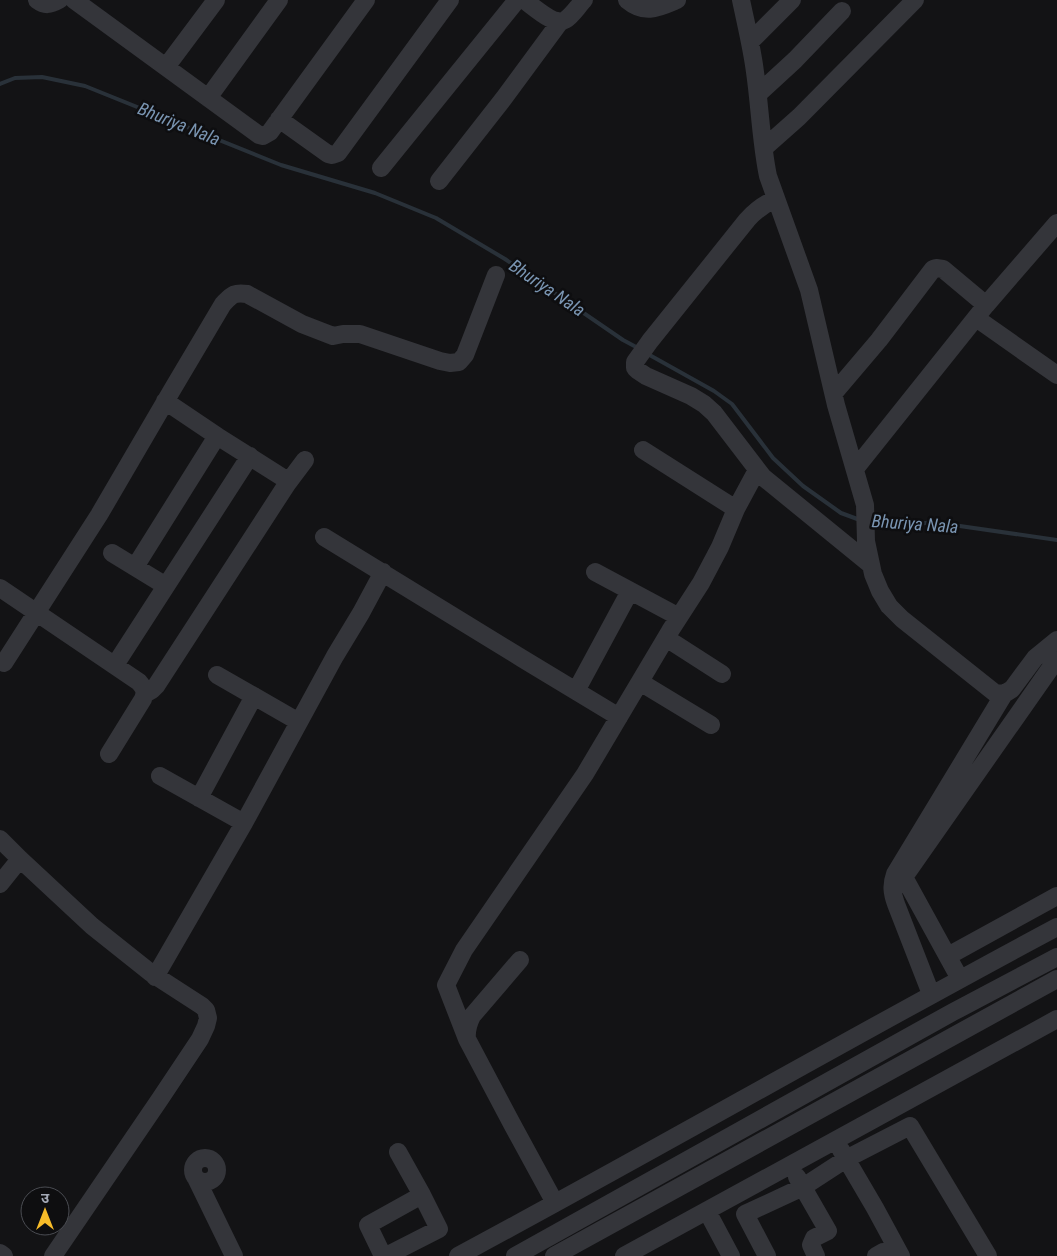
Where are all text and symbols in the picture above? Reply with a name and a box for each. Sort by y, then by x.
water label: Bhuriya Nala [135,98,223,150]
water label: Bhuriya Nala [505,255,589,321]
water label: Bhuriya Nala [871,510,959,537]
north arrow [20,1186,70,1236]
text: उ [41,1190,50,1206]

